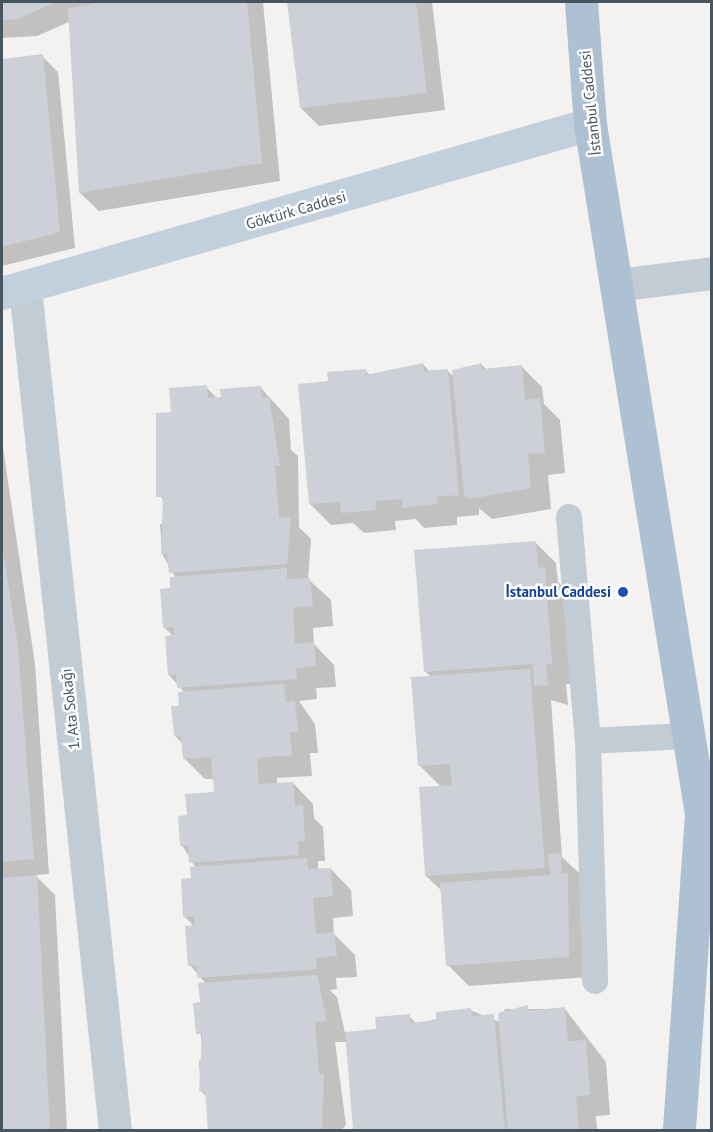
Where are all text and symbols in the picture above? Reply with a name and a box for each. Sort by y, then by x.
street label: İstanbul Caddesi [576,49,604,157]
street label: Göktürk Caddesi [244,187,348,233]
place label: İstanbul Caddesi [505,583,611,601]
marker: İstanbul Caddesi [616,585,630,599]
street label: 1. Ata Sokağı [57,667,83,751]

